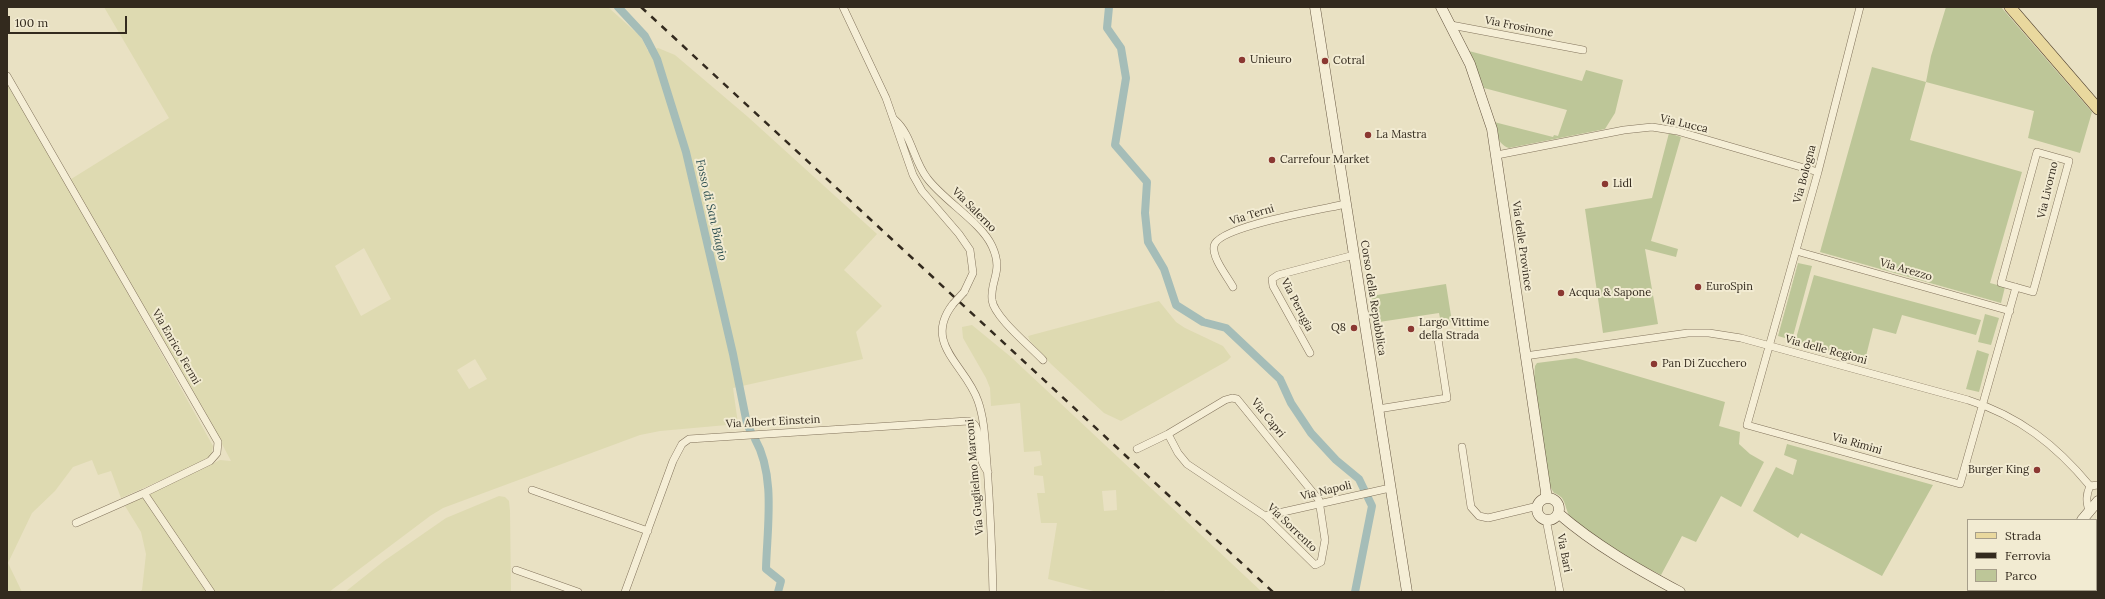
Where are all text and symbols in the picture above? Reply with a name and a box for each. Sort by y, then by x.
scale bar [10,8,129,34]
street label: Via Frosinone [1484,14,1554,40]
text: 100 m [15,15,48,30]
place label: Unieuro [1250,53,1292,67]
place label: Cotral [1333,54,1365,68]
marker: Unieuro [1237,55,1247,65]
marker: Cotral [1320,56,1330,66]
street label: Via Lucca [1659,112,1709,136]
place label: La Mastra [1376,128,1427,142]
marker: La Mastra [1363,130,1373,140]
street label: Via Bologna [1791,143,1819,205]
place label: Carrefour Market [1280,153,1370,167]
marker: Carrefour Market [1267,155,1277,165]
water label: Fosso di San Biagio [692,158,730,262]
street label: Via Livorno [2035,160,2061,220]
place label: Lidl [1613,177,1632,191]
marker: Lidl [1600,179,1610,189]
street label: Via Salerno [949,185,999,235]
street label: Via delle Province [1509,200,1535,292]
street label: Via Terni [1228,202,1276,228]
street label: Corso della Repubblica [1357,239,1389,357]
street label: Via Arezzo [1878,256,1934,284]
street label: Via Perugia [1278,276,1316,334]
place label: EuroSpin [1706,280,1753,294]
marker: EuroSpin [1693,282,1703,292]
place label: Acqua & Sapone [1569,286,1651,300]
marker: Acqua & Sapone [1556,288,1566,298]
street label: Via Enrico Fermi [149,307,203,387]
place label: Largo Vittime della Strada [1419,316,1489,342]
place label: Q8 [1331,321,1346,335]
marker: Q8 [1349,323,1359,333]
marker: Largo Vittime della Strada [1406,324,1416,334]
street label: Via delle Regioni [1783,333,1869,367]
place label: Pan Di Zucchero [1662,357,1747,371]
marker: Pan Di Zucchero [1649,359,1659,369]
street label: Via Capri [1248,396,1288,440]
street label: Via Albert Einstein [725,413,821,431]
street label: Via Guglielmo Marconi [963,418,987,536]
street label: Via Rimini [1830,431,1884,457]
place label: Burger King [1968,463,2029,477]
marker: Burger King [2032,465,2042,475]
street label: Via Napoli [1299,479,1353,503]
street label: Via Sorrento [1264,501,1320,555]
legend [1967,519,2097,591]
text: Strada [2005,528,2041,543]
street label: Via Bari [1554,533,1574,573]
text: Ferrovia [2005,548,2051,563]
text: Parco [2005,568,2037,583]

